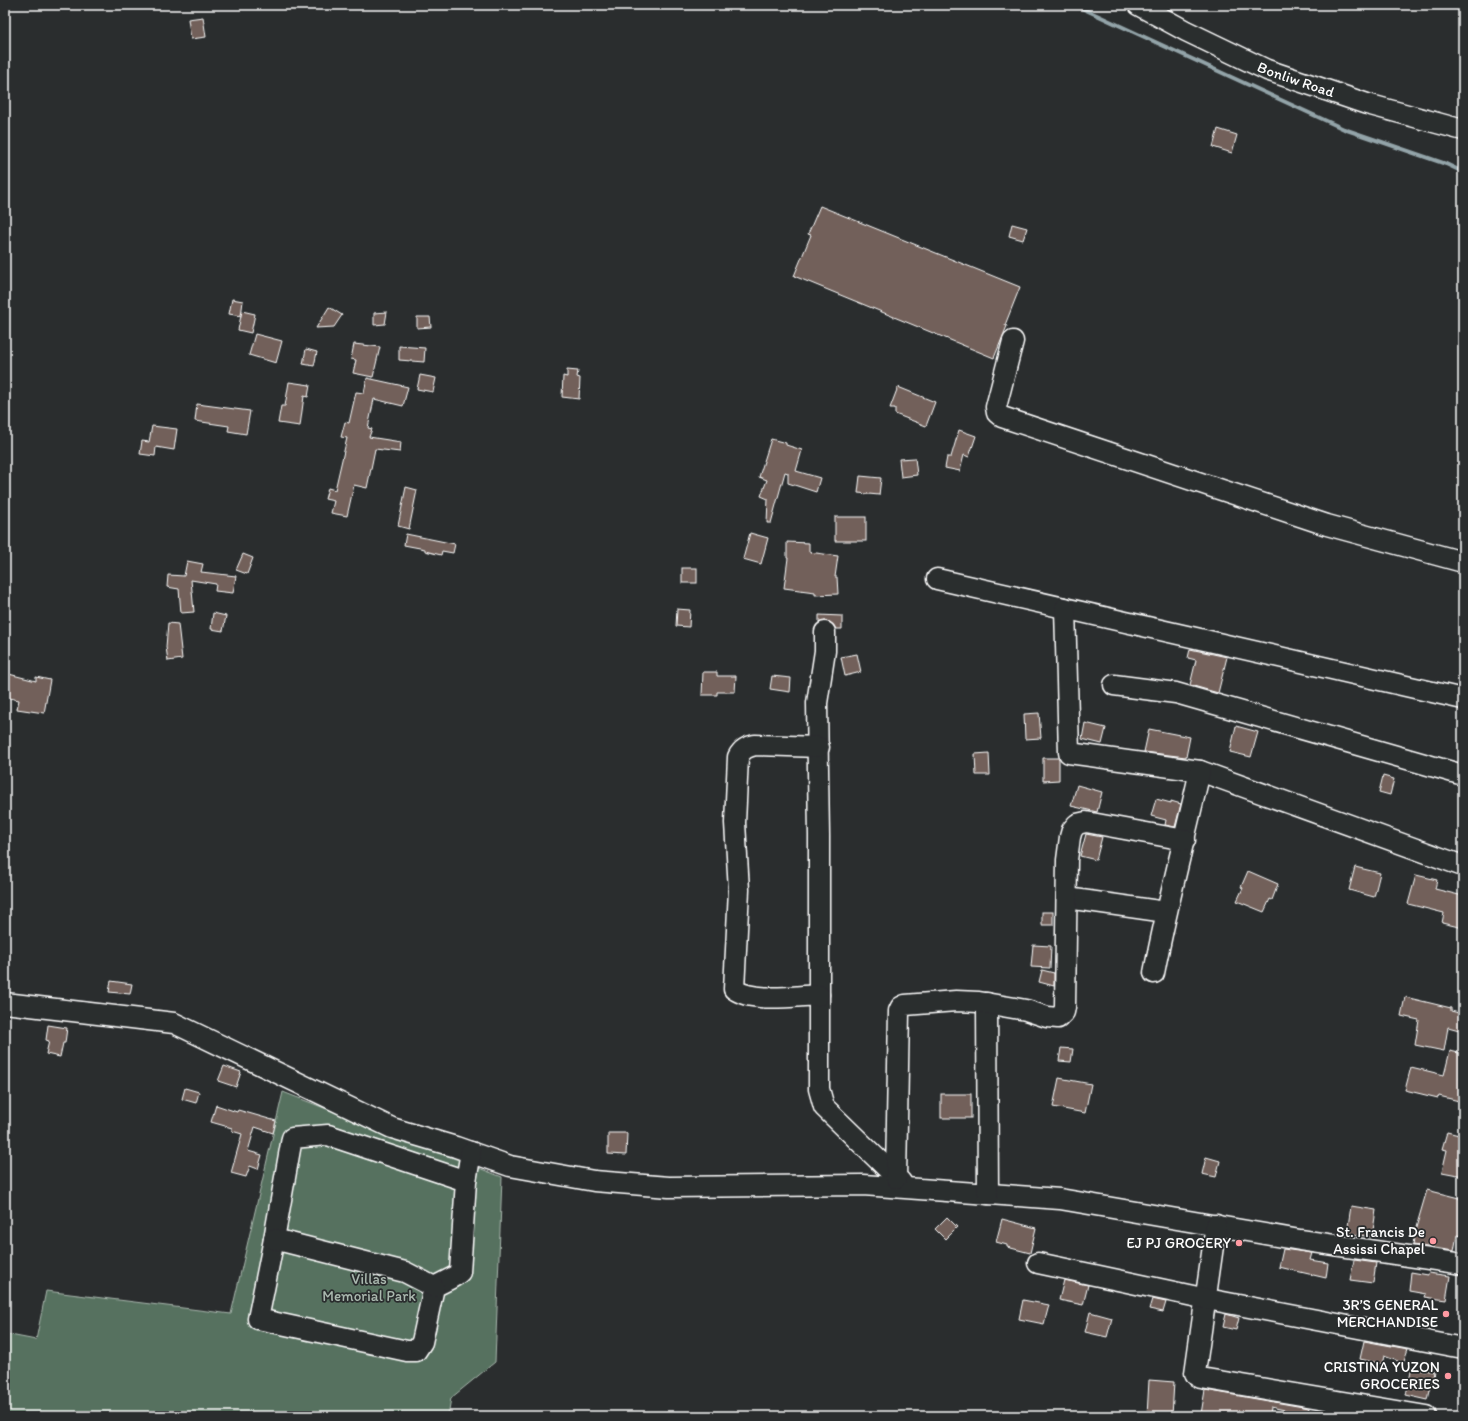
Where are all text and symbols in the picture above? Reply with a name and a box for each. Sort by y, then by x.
street label: Bonliw Road [1254,58,1338,102]
place label: St. Francis De Assissi Chapel [1333,1223,1426,1258]
place label: EJ PJ GROCERY [1127,1234,1231,1252]
marker: St. Francis De Assissi Chapel [1428,1236,1438,1246]
marker: EJ PJ GROCERY [1234,1238,1244,1248]
park label: Villas Memorial Park [322,1270,416,1305]
place label: 3R’S GENERAL MERCHANDISE [1337,1296,1438,1331]
marker: 3R’S GENERAL MERCHANDISE [1441,1309,1451,1319]
place label: CRISTINA YUZON GROCERIES [1324,1358,1440,1393]
marker: CRISTINA YUZON GROCERIES [1443,1371,1453,1381]

